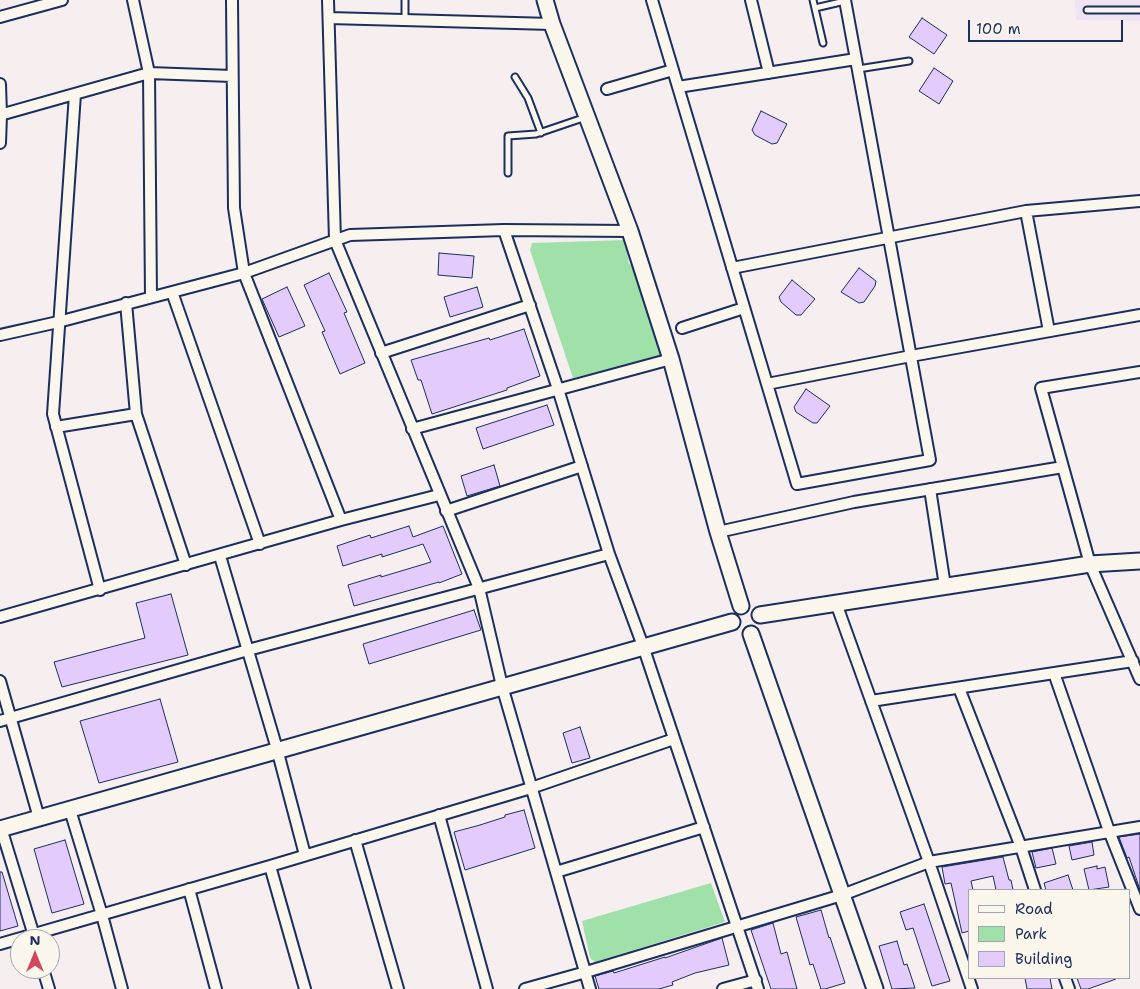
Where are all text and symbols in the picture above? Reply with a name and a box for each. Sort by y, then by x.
scale bar [970,10,1125,42]
text: 100 m [976,19,1021,39]
legend [968,889,1130,979]
text: Road [1015,899,1053,919]
text: Park [1015,924,1047,944]
north arrow [10,929,60,979]
text: N [29,931,41,949]
text: Building [1015,949,1072,969]

